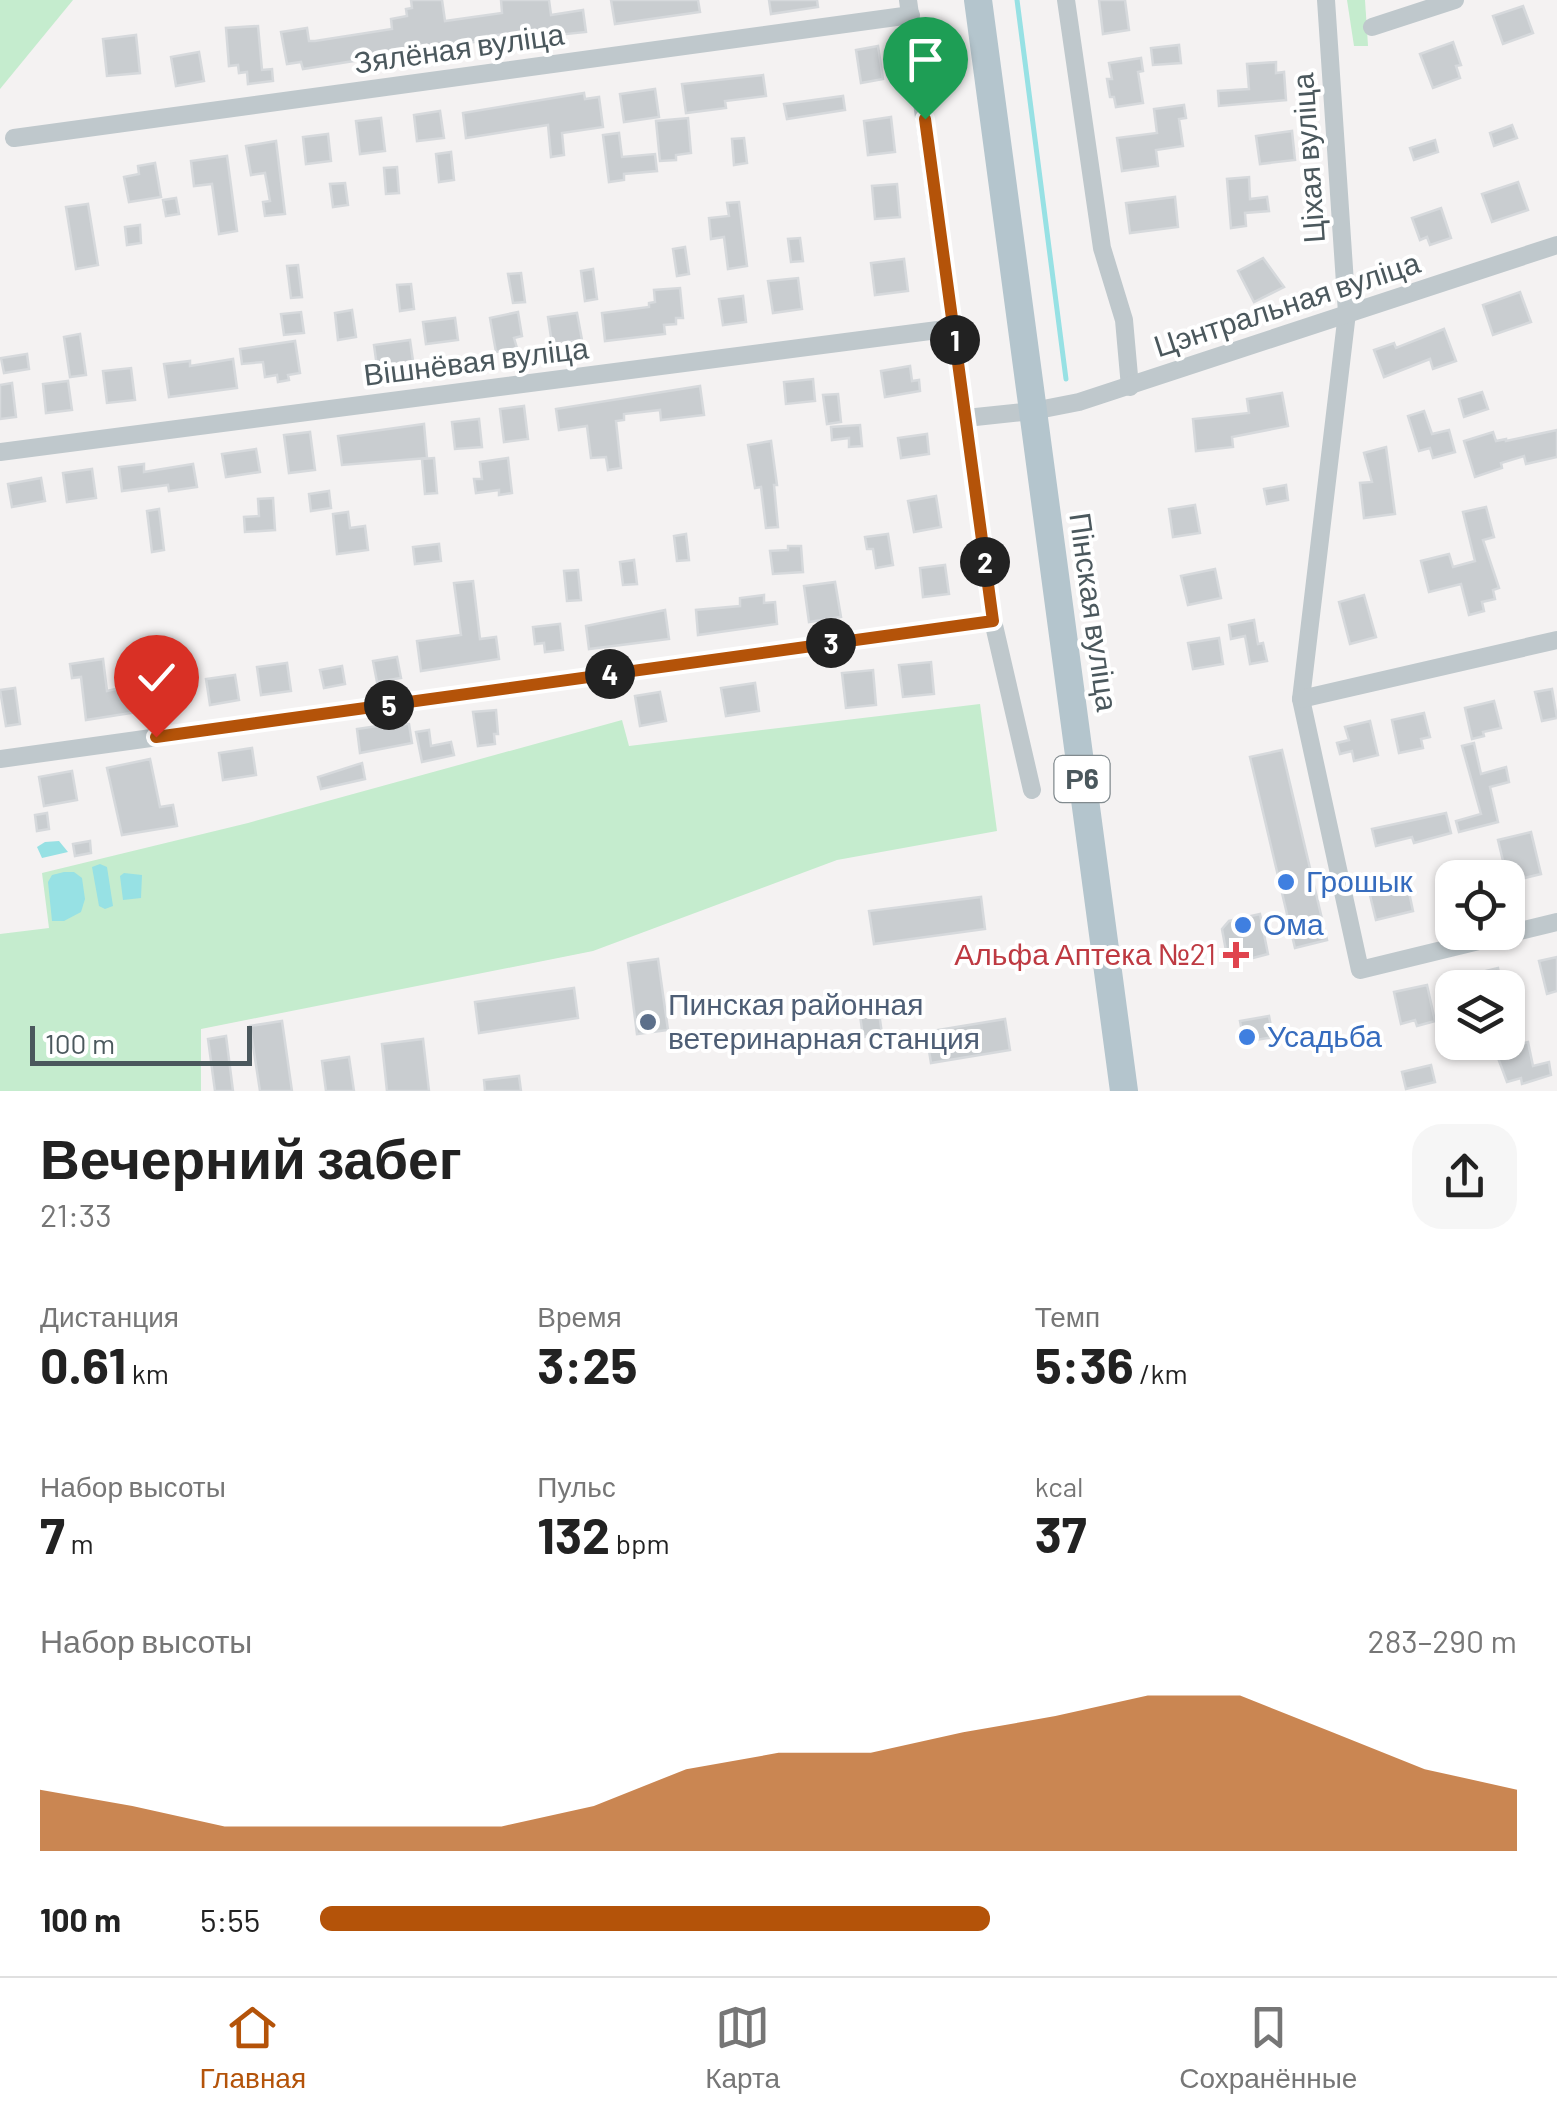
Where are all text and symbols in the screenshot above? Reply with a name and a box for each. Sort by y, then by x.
street label: Зялёная вуліца [351,14,566,80]
pin [883,17,968,120]
icon: arrive [898,32,953,87]
street label: Ціхая вуліца [1283,72,1331,244]
street label: Цэнтральная вуліца [1149,243,1424,363]
pin: 1 [930,315,980,365]
text: 1 [950,323,960,357]
street label: Вішнёвая вуліца [361,328,591,392]
street label: Пінская вуліца [1063,510,1127,714]
pin: 2 [960,537,1010,587]
text: 2 [977,545,993,579]
pin: 3 [806,618,856,668]
text: 3 [823,626,839,660]
pin [114,635,199,738]
pin: 4 [585,649,635,699]
icon: check [129,650,184,705]
text: 4 [602,657,618,691]
pin: 5 [364,680,414,730]
text: 5 [381,688,397,722]
road number: Р6 [1054,756,1110,802]
map controls [1435,860,1525,1060]
button: locate [1435,860,1525,950]
place label: Грошык [1306,862,1414,898]
marker: Грошык [1275,871,1297,893]
place label: Ома [1263,905,1324,941]
marker: Ома [1232,914,1254,936]
place label: Альфа Аптека №21 [954,935,1216,971]
marker: Альфа Аптека №21 [1225,944,1247,966]
button: layers [1435,970,1525,1060]
place label: Пинская районная ветеринарная станция [668,985,980,1055]
marker: Пинская районная ветеринарная станция [637,1011,659,1033]
place label: Усадьба [1267,1017,1382,1053]
scale bar [30,1021,252,1066]
text: 100 m [45,1026,115,1060]
marker: Усадьба [1236,1026,1258,1048]
text: Вечерний забег [40,1124,462,1190]
button: share [1412,1124,1517,1229]
text: 21:33 [40,1195,112,1233]
text: Дистанция [40,1299,179,1333]
text: Время [537,1299,622,1333]
text: Темп [1035,1299,1100,1333]
text: 0.61 [40,1334,126,1394]
text: 3:25 [537,1334,637,1394]
text: 5:36 [1035,1334,1134,1394]
text: km [126,1356,169,1390]
text: /km [1134,1356,1188,1390]
text: Набор высоты [40,1469,226,1503]
text: Пульс [537,1469,616,1503]
text: kcal [1035,1469,1083,1503]
text: 37 [1035,1503,1086,1563]
text: 7 [40,1504,65,1564]
text: 132 [537,1504,610,1564]
text: m [65,1526,94,1560]
text: bpm [610,1526,670,1560]
text: Набор высоты [40,1621,252,1659]
text: 283–290 m [1368,1621,1517,1659]
text: 100 m [40,1900,121,1938]
text: 5:55 [200,1900,260,1938]
tab: Главная [200,2000,306,2095]
tab: Карта [705,2000,780,2095]
tab: Сохранённые [1179,2000,1357,2095]

